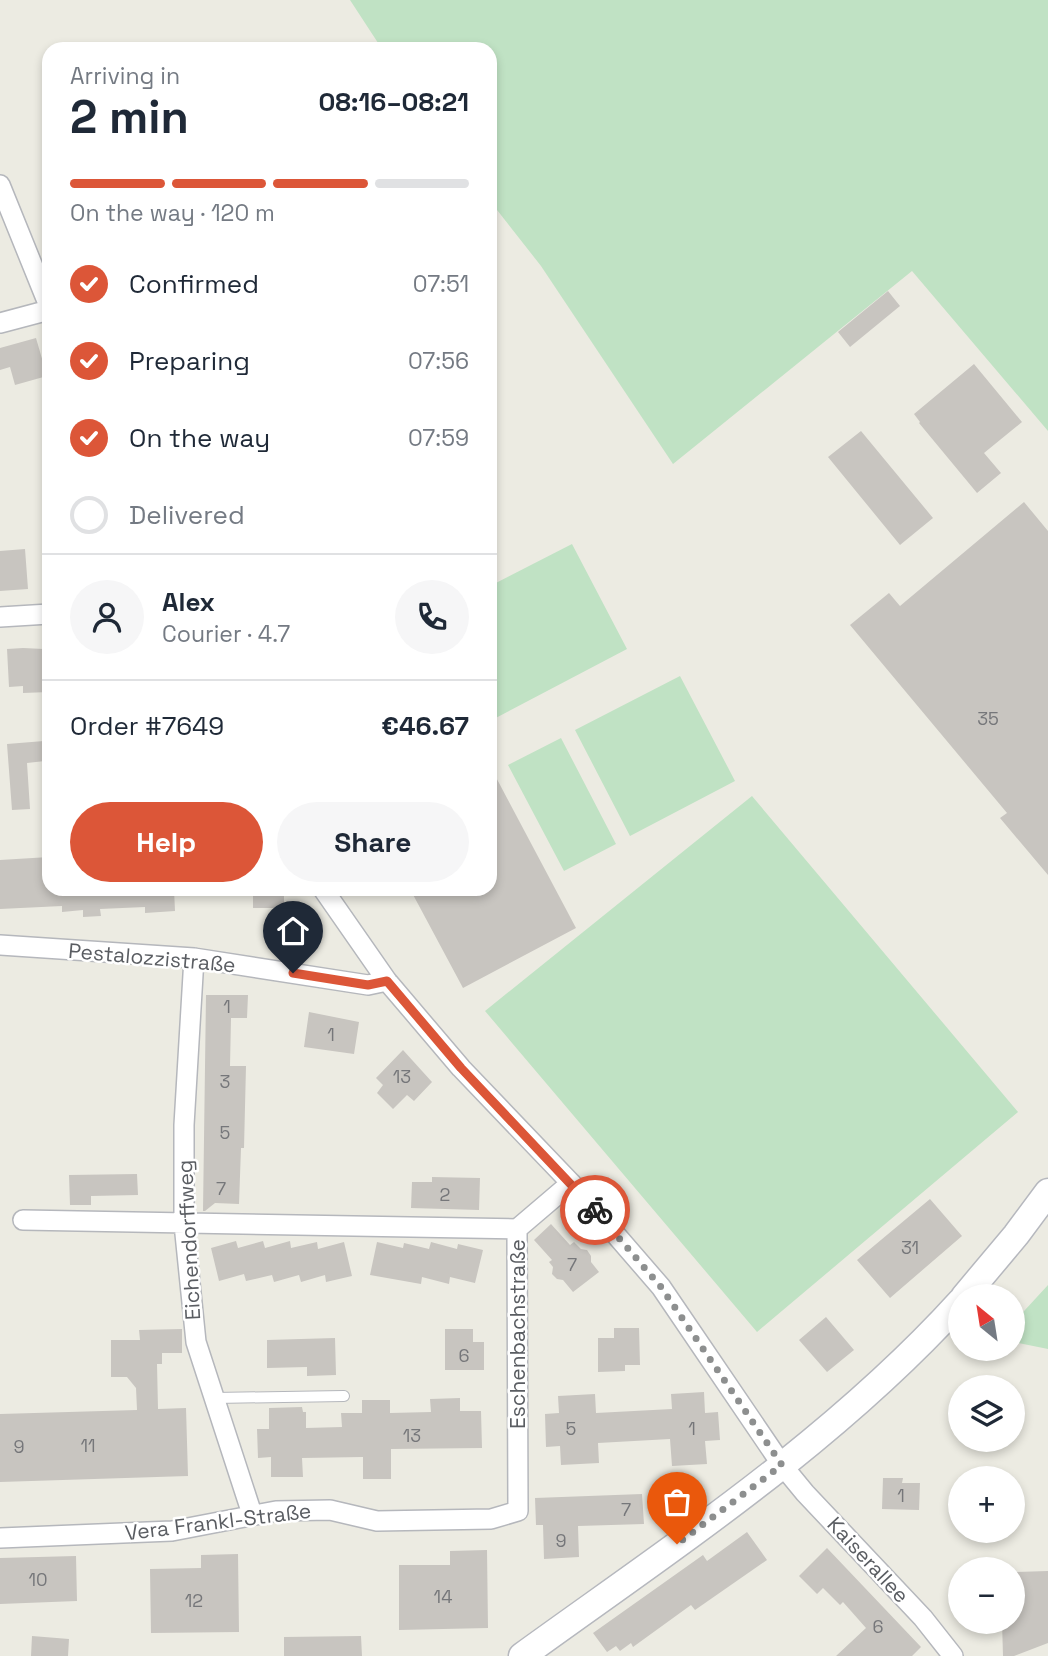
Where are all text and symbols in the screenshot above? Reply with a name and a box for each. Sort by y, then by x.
text: Arriving in [70,61,180,91]
text: 08:16–08:21 [318,85,469,119]
text: 2 min [70,88,189,146]
text: On the way · 120 m [70,198,275,228]
icon: check [70,265,108,303]
text: Confirmed [129,267,259,301]
text: 07:51 [413,269,469,299]
icon: check [70,342,108,380]
text: Preparing [129,344,250,378]
text: 07:56 [408,346,469,376]
icon: check [70,419,108,457]
text: On the way [129,421,270,455]
text: 07:59 [408,423,469,453]
text: Delivered [129,498,245,532]
button: person [70,580,144,654]
button: phone [395,580,469,654]
text: Alex [162,585,215,619]
text: Courier · 4.7 [162,619,290,649]
house number: 35 [977,707,999,730]
text: Order #7649 [70,709,224,743]
text: €46.67 [381,709,469,743]
button: Help [70,802,263,882]
button: Share [277,802,469,882]
pin [263,901,323,973]
icon: home [274,912,312,950]
street label: Pestalozzistraße [67,937,237,978]
house number: 1 [223,995,231,1018]
house number: 1 [327,1023,335,1046]
house number: 13 [393,1065,411,1088]
house number: 3 [220,1070,230,1093]
house number: 5 [220,1121,230,1144]
street label: Eichendorffweg [171,1159,206,1321]
courier [560,1175,630,1245]
house number: 7 [216,1177,226,1200]
house number: 2 [440,1183,450,1206]
icon: bike [576,1191,614,1229]
house number: 31 [901,1236,919,1259]
street label: Eschenbachstraße [504,1239,531,1429]
house number: 7 [567,1253,577,1276]
north arrow [948,1284,1026,1362]
map controls [948,1284,1025,1634]
house number: 6 [458,1344,470,1367]
button: layers [948,1375,1025,1452]
house number: 5 [566,1417,576,1440]
house number: 1 [688,1417,696,1440]
house number: 13 [403,1424,421,1447]
house number: 11 [80,1434,96,1457]
house number: 9 [13,1435,25,1458]
button: + [948,1466,1025,1543]
pin [647,1472,707,1544]
icon: bag [658,1483,696,1521]
house number: 1 [897,1484,905,1507]
street label: Vera Frankl-Straße [123,1497,313,1546]
house number: 7 [621,1498,631,1521]
street label: Kaiserallee [822,1511,915,1608]
house number: 9 [555,1529,567,1552]
button: − [948,1557,1025,1634]
house number: 10 [28,1568,48,1591]
house number: 14 [434,1585,452,1608]
house number: 12 [185,1589,203,1612]
house number: 6 [872,1615,884,1638]

